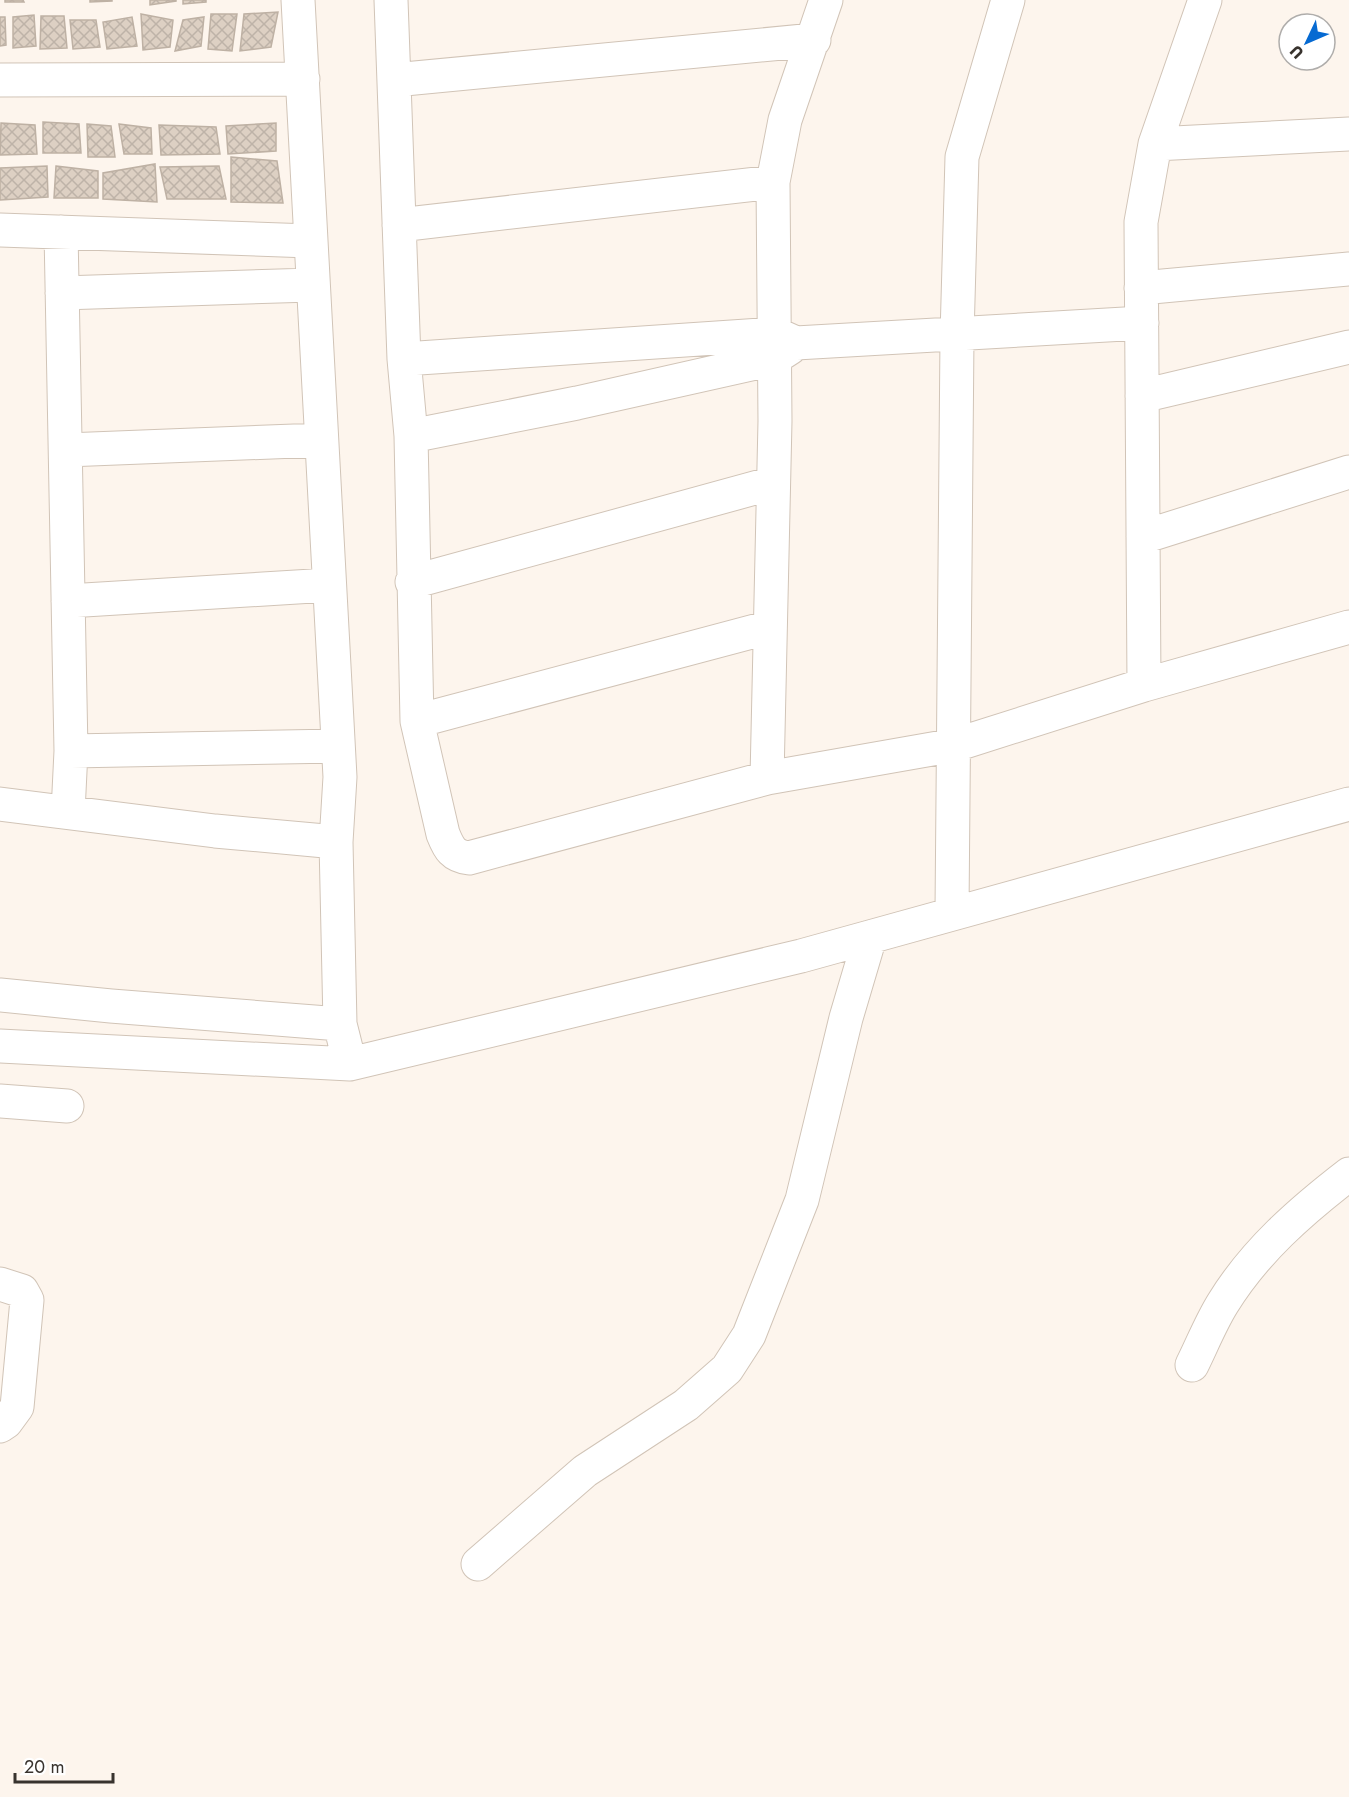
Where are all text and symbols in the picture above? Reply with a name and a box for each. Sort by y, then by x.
north arrow [1277,12,1337,72]
text: U [1284,40,1309,64]
scale bar [15,1746,112,1784]
text: 20 m [24,1754,64,1780]

